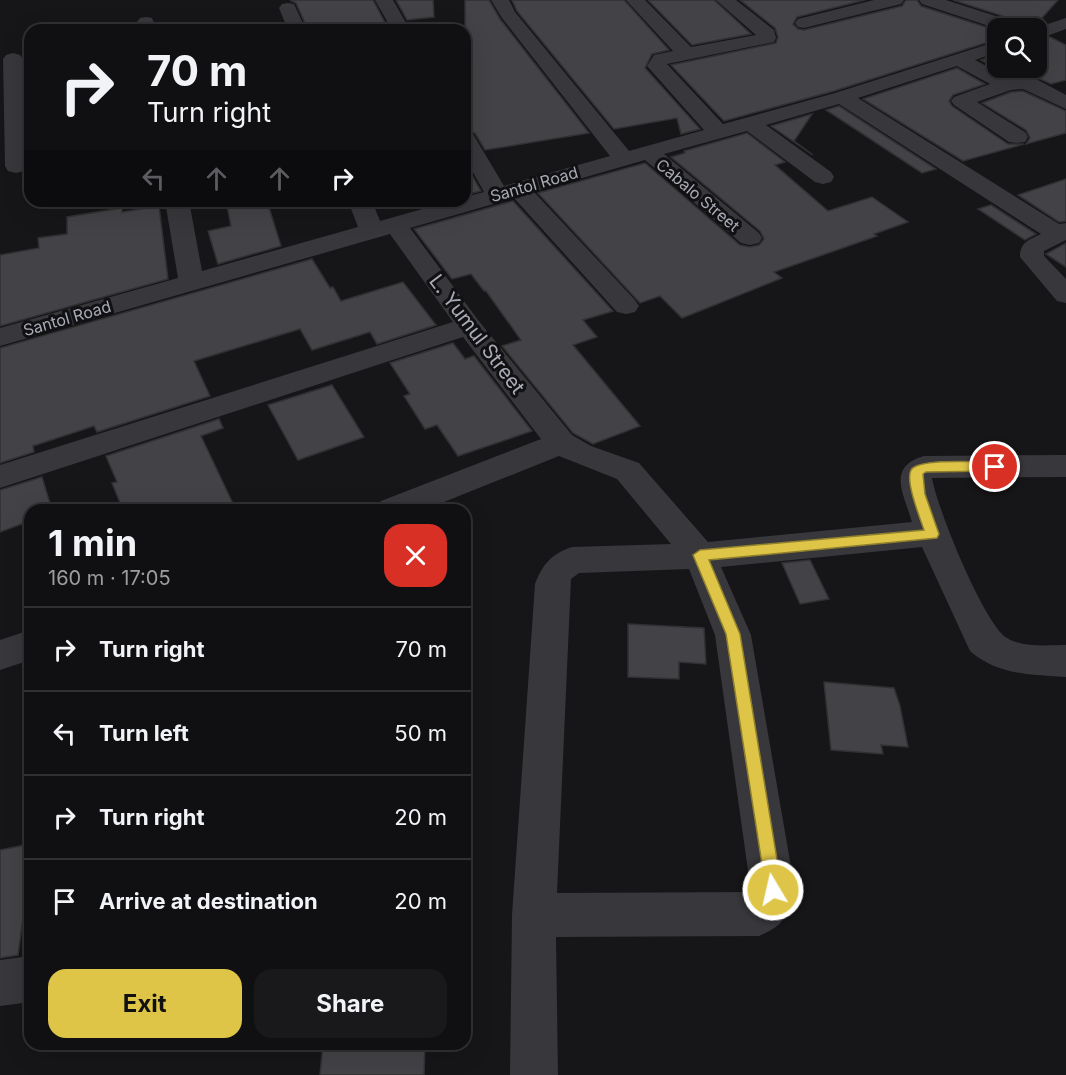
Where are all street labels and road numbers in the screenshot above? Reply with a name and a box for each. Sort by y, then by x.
street label: Cabalo Street [652,154,744,236]
street label: Santol Road [488,162,580,206]
street label: L. Yumul Street [424,269,530,399]
street label: Santol Road [21,296,113,340]

